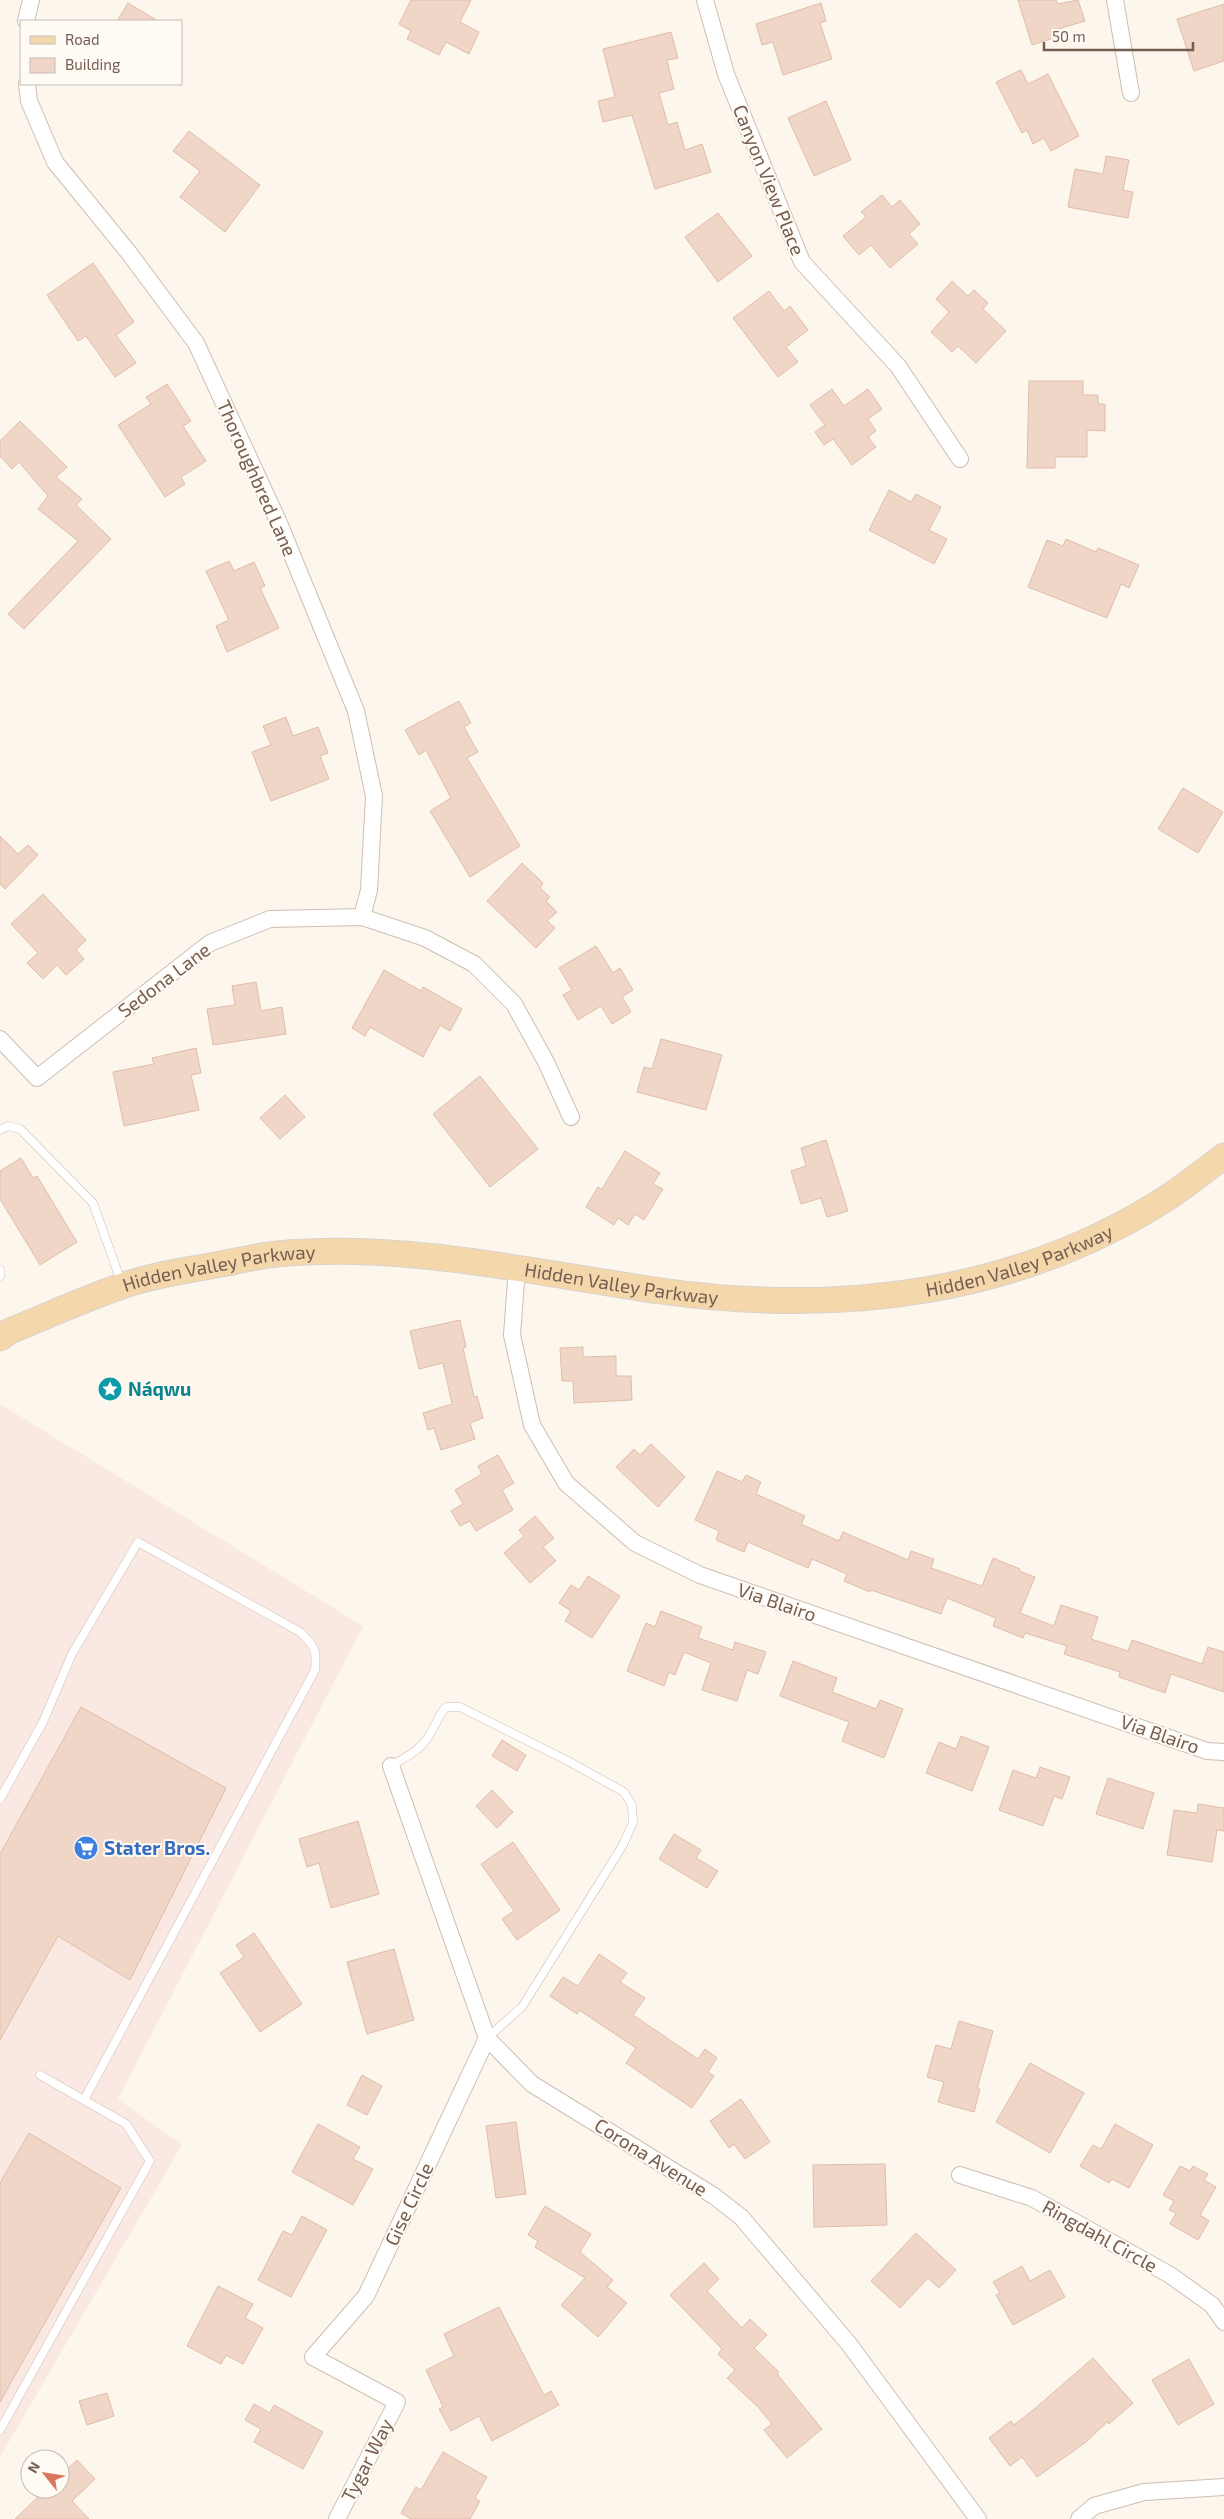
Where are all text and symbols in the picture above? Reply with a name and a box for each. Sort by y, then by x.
legend [20,20,182,85]
scale bar [1044,20,1193,52]
text: 50 m [1052,27,1086,45]
text: Road [65,30,100,48]
text: Building [65,55,121,73]
street label: Canyon View Place [729,101,810,259]
street label: Thoroughbred Lane [213,396,302,559]
street label: Sedona Lane [113,937,214,1022]
street label: Hidden Valley Parkway [924,1219,1116,1301]
street label: Hidden Valley Parkway [119,1240,316,1296]
street label: Hidden Valley Parkway [523,1257,720,1308]
place icon: Náqwu [97,1376,123,1402]
place label: Náqwu [128,1377,191,1400]
street label: Via Blairo [735,1577,820,1626]
street label: Via Blairo [1118,1709,1203,1758]
supermarket icon: Stater Bros. [73,1835,99,1861]
place label: Stater Bros. [104,1836,210,1859]
street label: Corona Avenue [591,2113,712,2200]
street label: Gise Circle [379,2159,438,2249]
street label: Ringdahl Circle [1039,2195,1162,2277]
street label: Tygar Way [336,2414,397,2505]
north arrow [20,2449,70,2499]
text: N [23,2459,43,2476]

